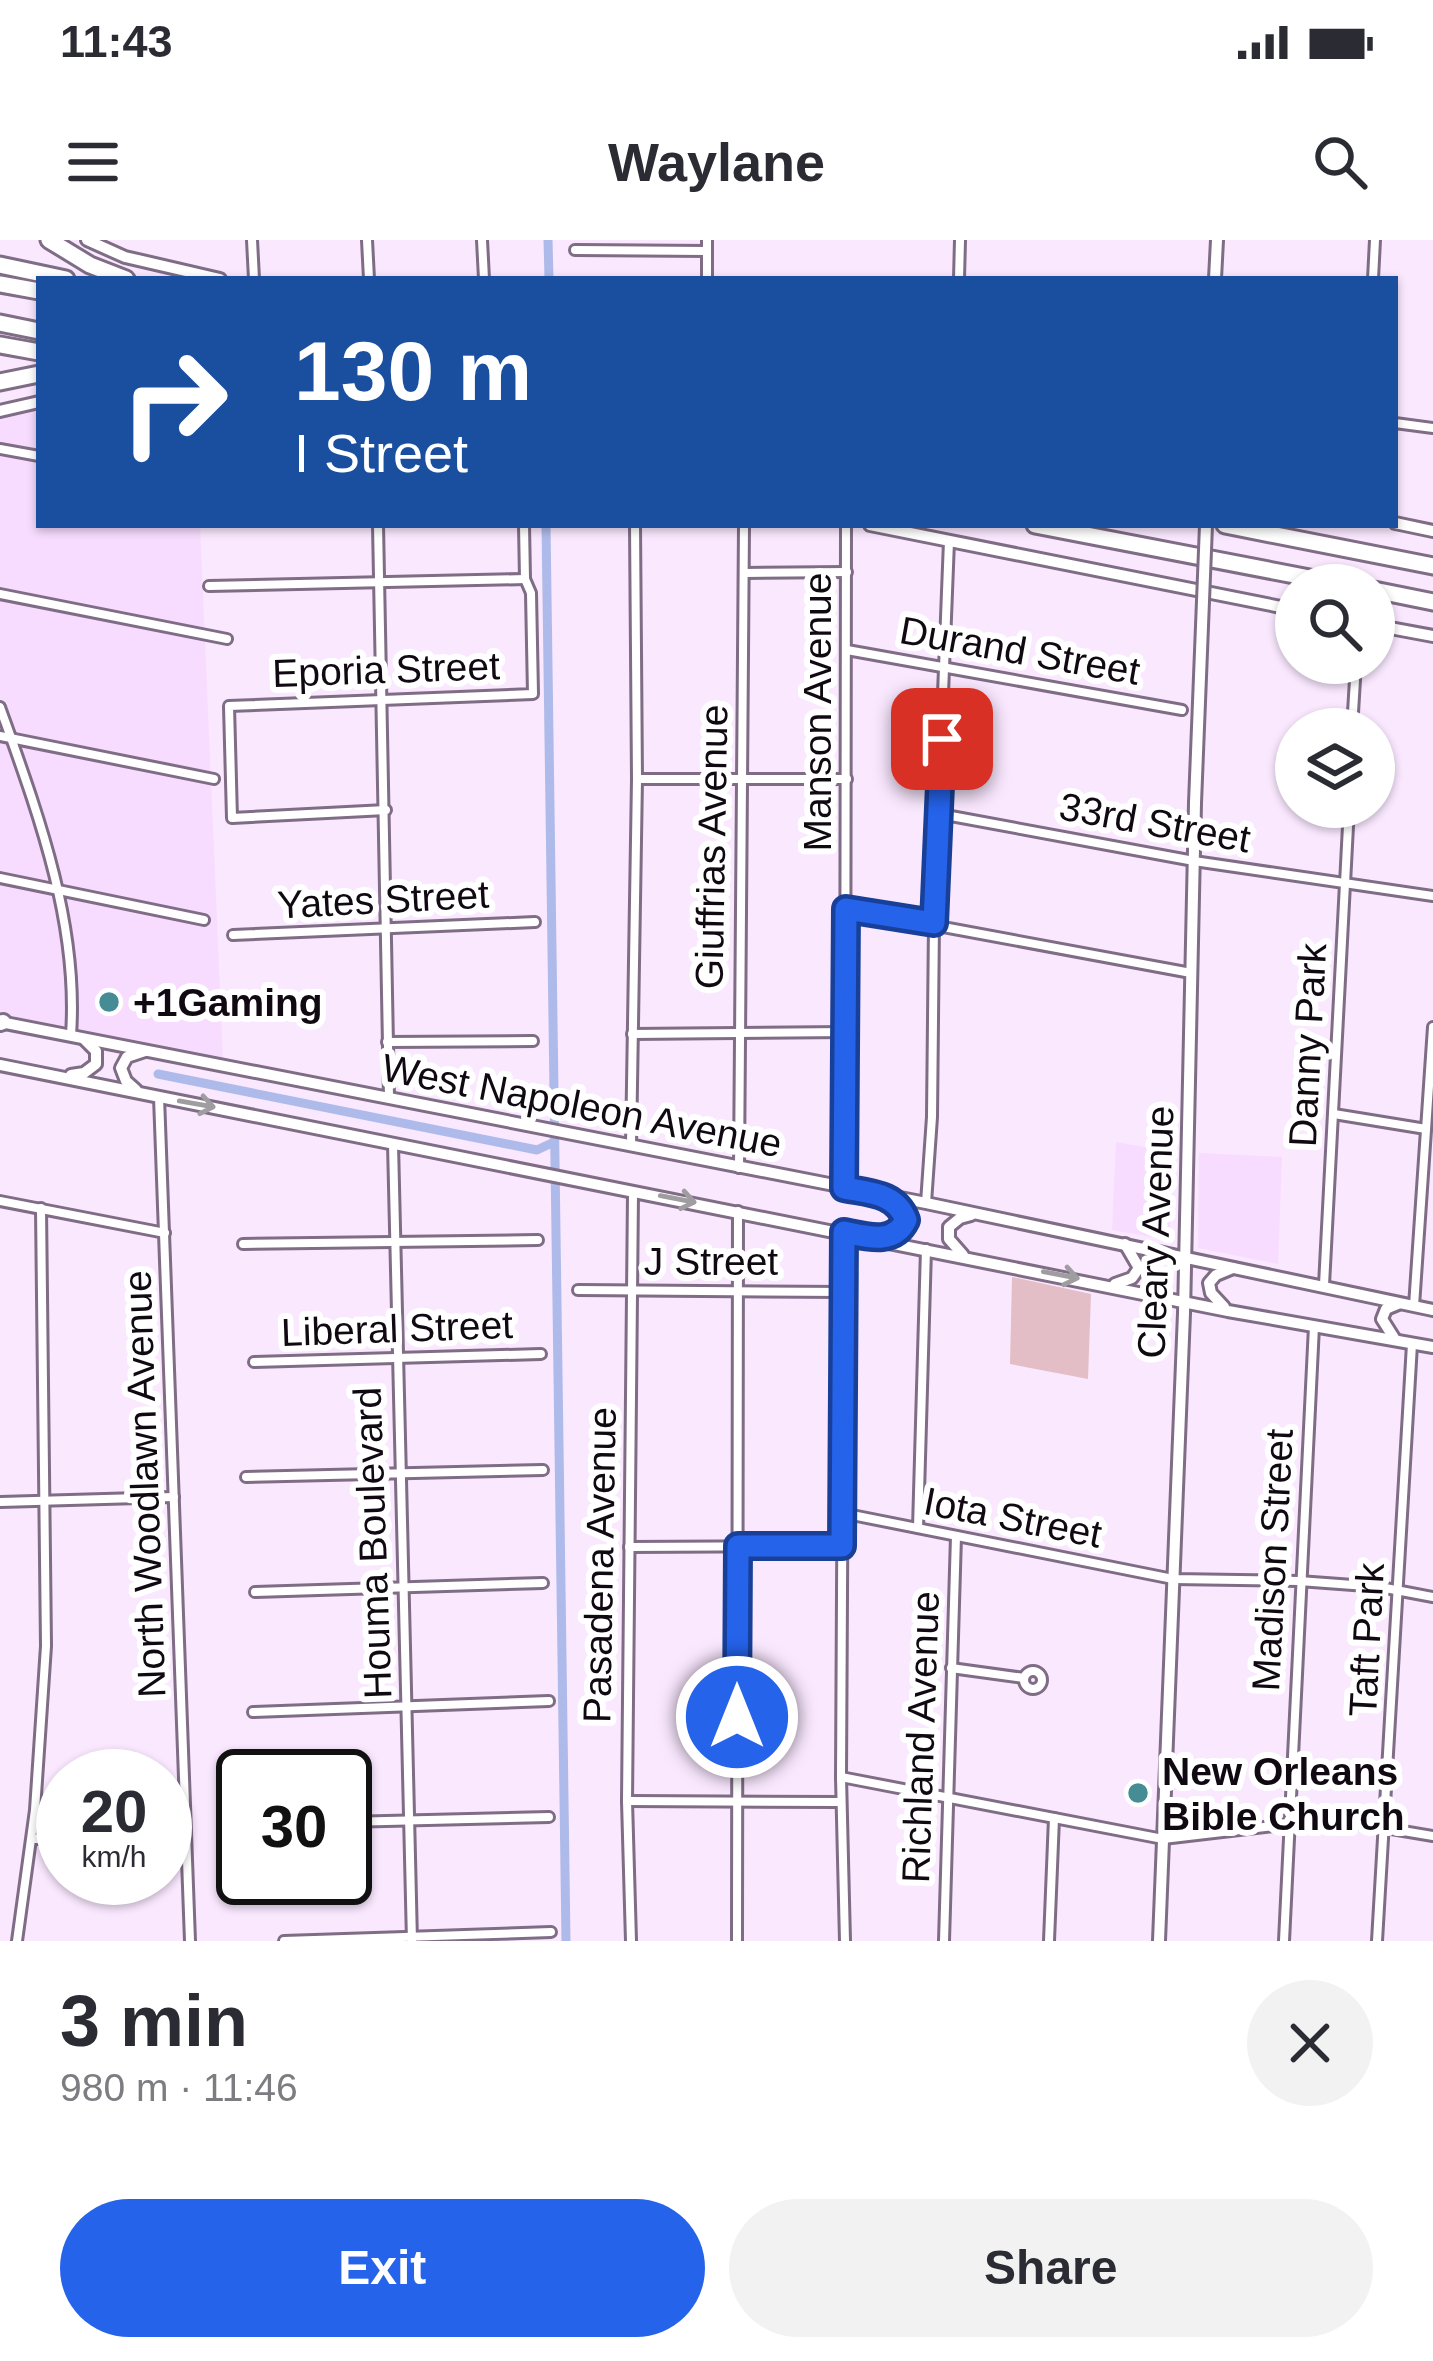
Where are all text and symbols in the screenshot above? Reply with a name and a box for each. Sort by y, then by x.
text: 11:43 [60,16,173,67]
icon: menu [60,129,126,195]
icon: search [1307,129,1373,195]
text: Waylane [608,132,825,192]
icon: right [96,324,252,480]
text: 130 m [294,324,532,418]
text: I Street [294,423,468,483]
map controls [1275,564,1395,828]
button: search [1275,564,1395,684]
street label: Manson Avenue [796,573,839,852]
street label: Durand Street [897,608,1143,693]
street label: Eporia Street [272,644,501,695]
pin [891,688,993,790]
street label: Giuffrias Avenue [688,704,735,990]
icon: arrive [909,706,975,772]
button: layers [1275,708,1395,828]
street label: 33rd Street [1056,785,1254,860]
street label: Yates Street [276,872,490,927]
street label: Danny Park [1281,942,1334,1148]
place label: +1Gaming [133,981,323,1024]
marker: +1Gaming [96,989,122,1015]
street label: West Napoleon Avenue [378,1046,785,1165]
one-way arrow [177,1094,216,1116]
street label: Cleary Avenue [1130,1105,1181,1359]
one-way arrow [658,1189,697,1211]
street label: J Street [644,1240,778,1283]
one-way arrow [1040,1265,1079,1287]
street label: North Woodlawn Avenue [116,1269,173,1699]
street label: Liberal Street [280,1303,514,1354]
street label: Houma Boulevard [346,1386,399,1700]
street label: Pasadena Avenue [575,1407,624,1723]
street label: Madison Street [1244,1428,1301,1692]
street label: Iota Street [920,1479,1105,1556]
street label: Taft Park [1341,1562,1392,1718]
street label: Richland Avenue [894,1590,947,1884]
position arrow [674,1654,800,1780]
speed limit sign: 30 [216,1749,372,1905]
place label: New Orleans Bible Church [1162,1750,1405,1838]
text: 20 [81,1778,147,1845]
marker: New Orleans Bible Church [1125,1780,1151,1806]
text: km/h [81,1840,147,1873]
button: close [1247,1980,1373,2106]
text: 3 min [60,1981,248,2061]
text: 980 m · 11:46 [60,2066,298,2109]
button: Exit [60,2199,705,2337]
button: Share [729,2199,1373,2337]

